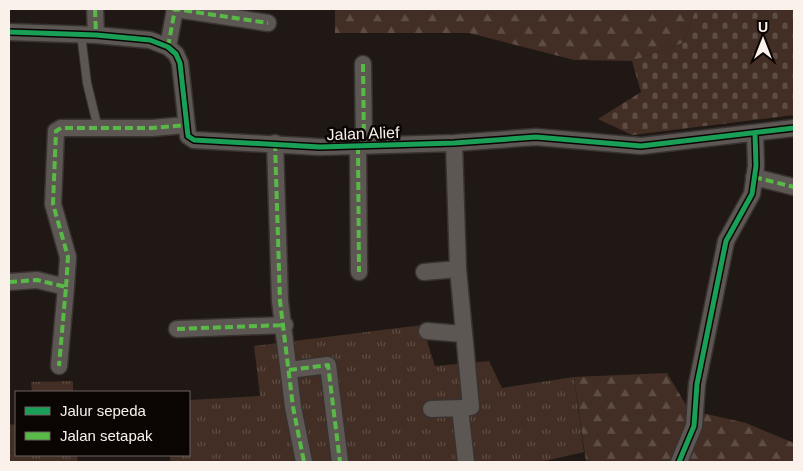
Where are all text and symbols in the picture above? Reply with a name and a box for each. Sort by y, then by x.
north arrow [738,15,788,65]
text: U [758,19,768,35]
street label: Jalan Alief [326,124,400,143]
legend [15,391,190,456]
text: Jalur sepeda [60,402,147,419]
text: Jalan setapak [60,427,153,444]

